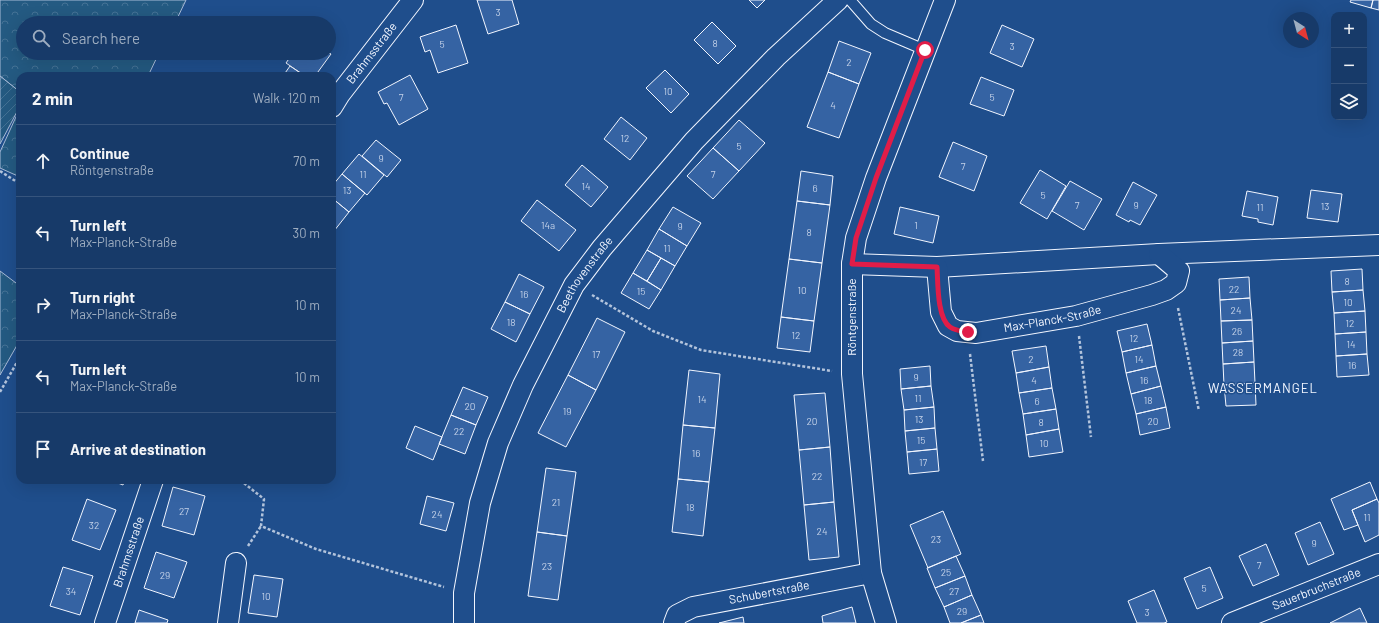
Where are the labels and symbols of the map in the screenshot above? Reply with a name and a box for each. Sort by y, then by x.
house number: 3 [495,6,501,18]
north arrow [1283,12,1319,48]
street label: Brahmsstraße [343,19,399,86]
house number: 8 [712,37,718,49]
house number: 5 [439,38,445,50]
house number: 3 [1009,40,1015,52]
route start [916,41,934,59]
house number: 2 [846,56,852,68]
house number: 10 [663,85,673,97]
house number: 7 [399,91,404,103]
house number: 5 [989,91,995,103]
house number: 4 [830,99,836,111]
house number: 12 [621,132,629,144]
house number: 5 [736,140,742,152]
house number: 9 [378,152,384,164]
house number: 7 [961,160,966,172]
house number: 11 [359,168,367,180]
house number: 7 [711,168,716,180]
house number: 14 [581,180,591,192]
house number: 6 [812,182,818,194]
house number: 13 [343,184,351,196]
house number: 5 [1040,189,1046,201]
house number: 7 [1075,199,1080,211]
house number: 9 [1133,199,1139,211]
house number: 13 [1321,200,1329,212]
house number: 11 [1256,201,1264,213]
house number: 14a [541,219,555,231]
house number: 1 [914,219,918,231]
house number: 9 [677,220,683,232]
house number: 8 [806,226,812,238]
street label: Beethovenstraße [553,233,615,315]
house number: 11 [663,242,671,254]
house number: 8 [1344,275,1350,287]
street label: Röntgenstraße [844,278,858,356]
house number: 22 [1229,283,1239,295]
house number: 10 [797,284,807,296]
house number: 15 [637,285,645,297]
house number: 16 [520,288,528,300]
house number: 10 [1343,296,1353,308]
street label: Max-Planck-Straße [1002,301,1103,334]
house number: 24 [1231,304,1241,316]
house number: 18 [507,316,515,328]
house number: 12 [1346,317,1354,329]
route end [959,323,977,341]
house number: 26 [1232,325,1242,337]
house number: 12 [792,329,800,341]
house number: 12 [1130,332,1138,344]
house number: 14 [1346,338,1356,350]
house number: 28 [1233,346,1243,358]
house number: 17 [592,348,600,360]
house number: 2 [1028,353,1034,365]
house number: 14 [1134,353,1144,365]
house number: 16 [1348,359,1356,371]
house number: 9 [913,371,919,383]
house number: 4 [1031,374,1037,386]
house number: 16 [1140,374,1148,386]
district label: WASSERMANGEL [1208,380,1318,396]
house number: 11 [914,392,922,404]
house number: 14 [697,393,707,405]
house number: 18 [1144,394,1152,406]
house number: 6 [1034,395,1040,407]
house number: 20 [464,400,476,412]
house number: 19 [563,405,571,417]
house number: 13 [915,413,923,425]
house number: 20 [806,415,818,427]
house number: 20 [1147,415,1159,427]
house number: 8 [1038,416,1044,428]
house number: 22 [454,425,464,437]
house number: 15 [917,434,925,446]
house number: 10 [1039,437,1049,449]
house number: 16 [692,447,700,459]
house number: 17 [919,456,927,468]
house number: 22 [812,470,822,482]
house number: 21 [552,496,560,508]
house number: 18 [686,501,694,513]
house number: 27 [179,505,189,517]
house number: 24 [432,508,442,520]
house number: 11 [1363,511,1371,523]
street label: Brahmsstraße [110,514,146,589]
house number: 32 [89,519,99,531]
house number: 24 [817,525,827,537]
house number: 23 [931,533,941,545]
house number: 9 [1311,537,1317,549]
house number: 7 [1257,559,1262,571]
house number: 23 [542,560,552,572]
street label: Sauerbruchstraße [1270,564,1362,612]
house number: 25 [941,566,951,578]
house number: 29 [160,569,170,581]
street label: Schubertstraße [728,577,810,606]
house number: 5 [1201,582,1207,594]
house number: 34 [66,585,76,597]
house number: 27 [949,585,959,597]
house number: 10 [261,590,271,602]
house number: 29 [957,605,967,617]
house number: 3 [1144,606,1150,618]

